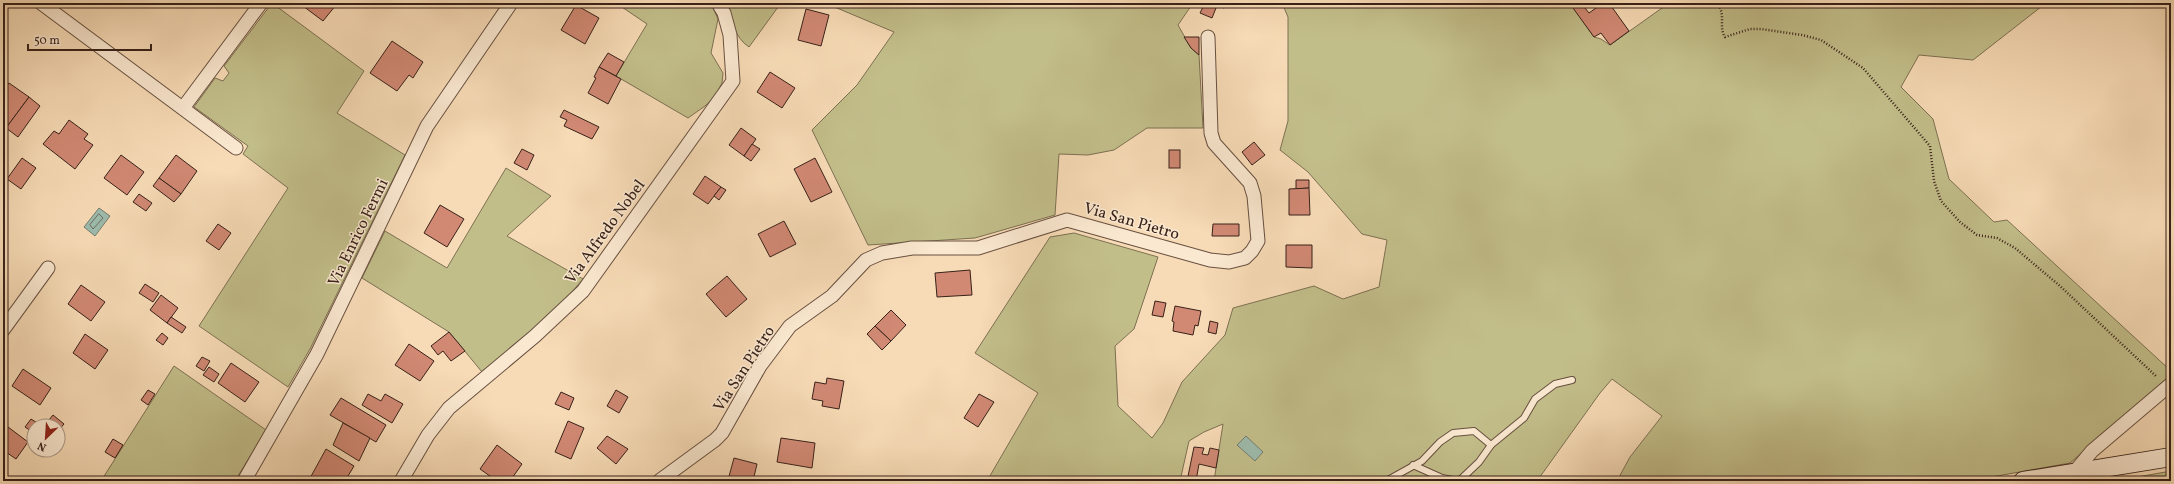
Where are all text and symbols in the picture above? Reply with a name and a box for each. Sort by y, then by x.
scale bar [28,26,151,52]
text: 50 m [34,33,60,49]
street label: Via Enrico Fermi [323,175,394,290]
street label: Via Alfredo Nobel [560,175,651,289]
street label: Via San Pietro [1081,198,1182,246]
street label: Via San Pietro [709,322,781,416]
north arrow [26,418,66,458]
text: N [36,437,49,454]

